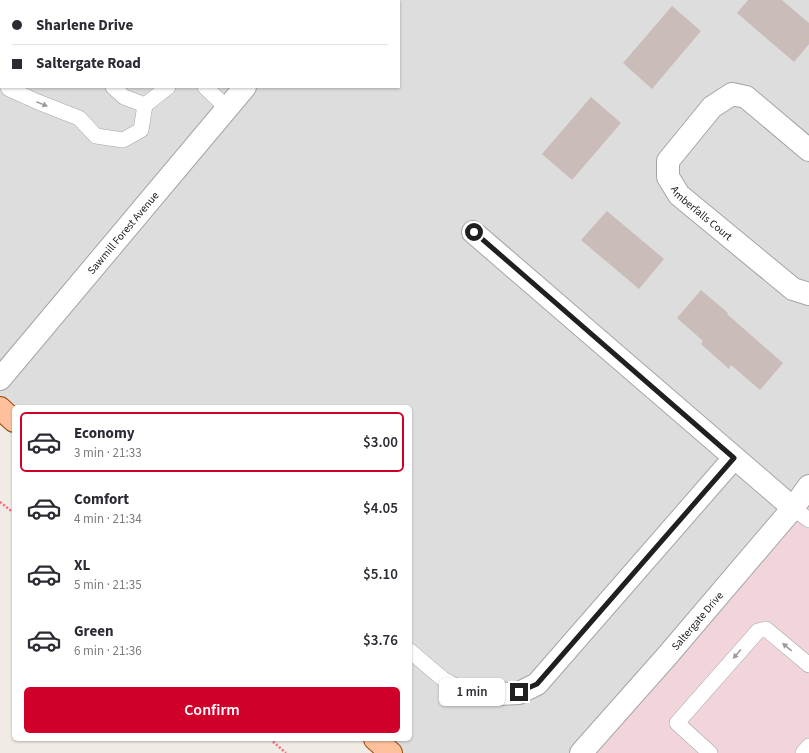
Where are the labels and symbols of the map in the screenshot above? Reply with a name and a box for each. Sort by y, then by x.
one-way arrow [37,102,49,108]
street label: Amberfalls Court [667,183,736,244]
street label: Sawmill Forest Avenue [84,188,162,277]
route start [465,223,483,241]
street label: Saltergate Drive [668,588,727,653]
one-way arrow [782,642,793,651]
one-way arrow [733,649,742,660]
callout: 1 min [439,678,505,706]
route end [510,683,528,701]

